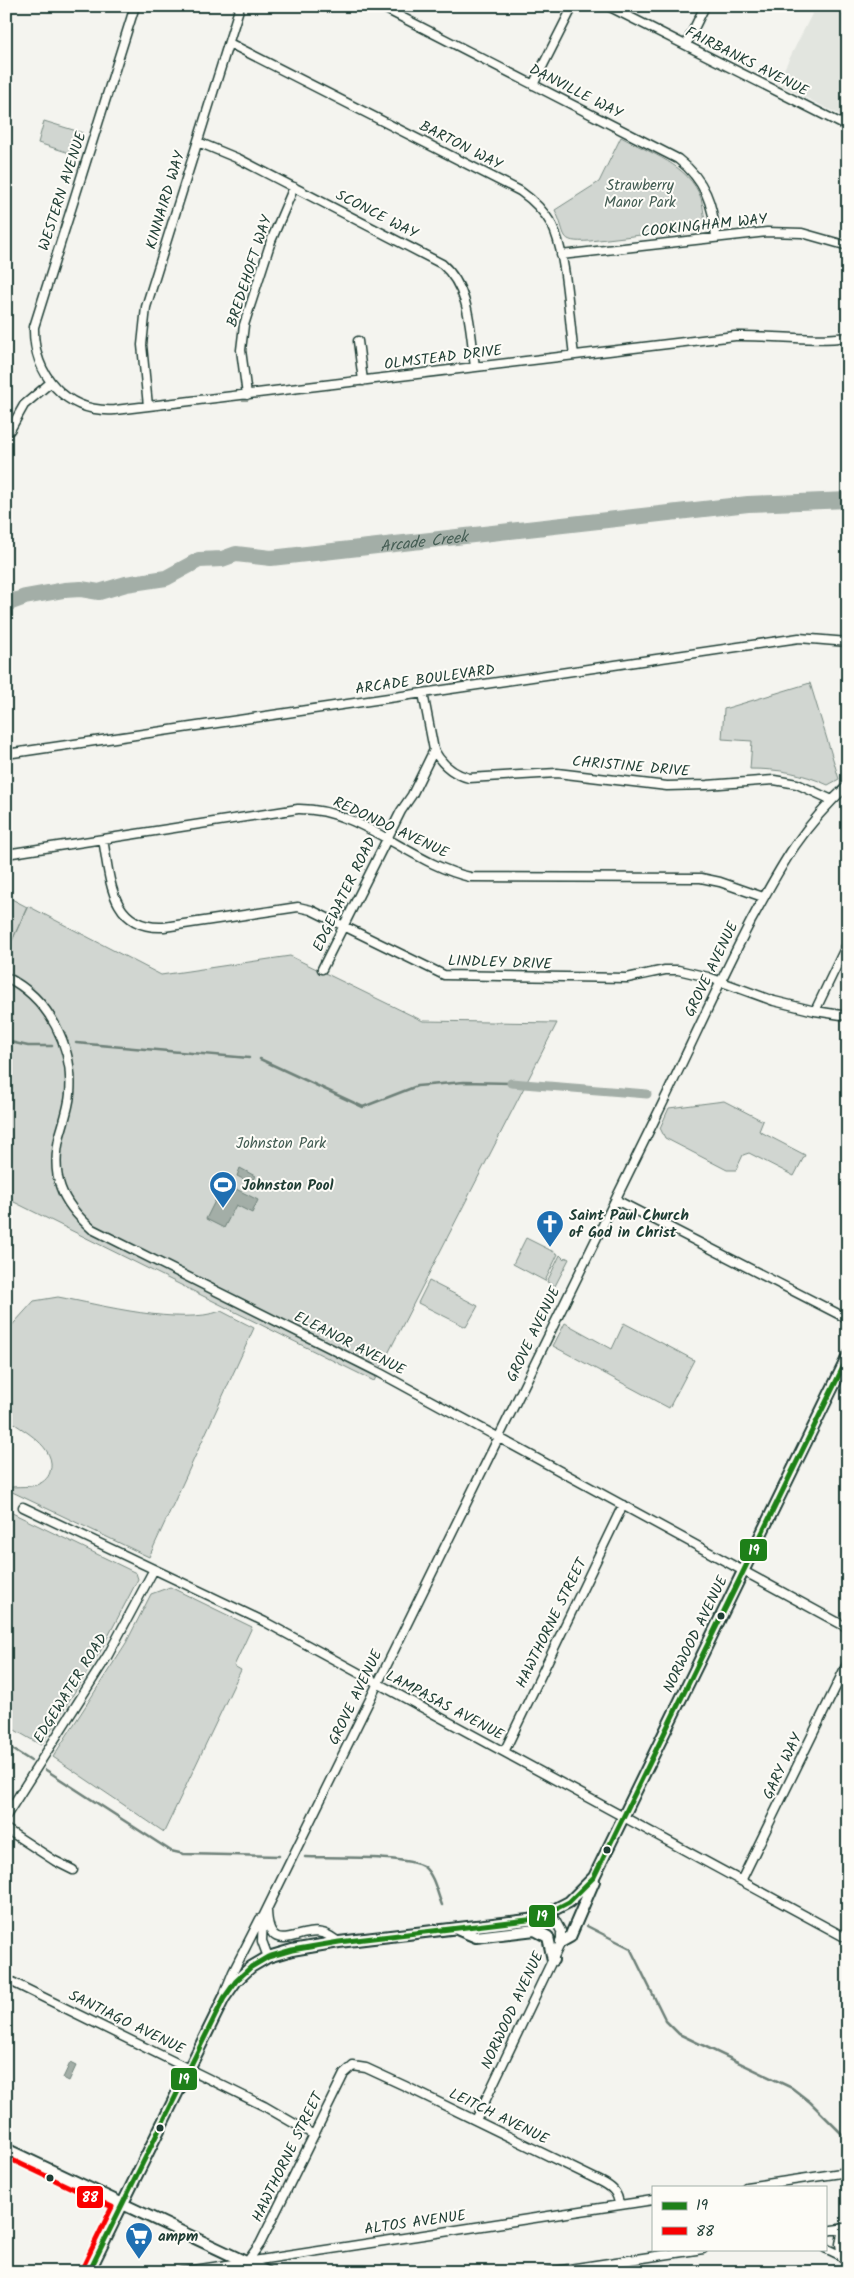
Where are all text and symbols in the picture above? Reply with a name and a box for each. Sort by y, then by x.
street label: FAIRBANKS AVENUE [681,20,814,104]
street label: DANVILLE WAY [525,58,628,126]
street label: BARTON WAY [415,115,507,178]
street label: WESTERN AVENUE [32,127,94,254]
street label: KINNAIRD WAY [140,147,193,252]
park label: Strawberry Manor Park [604,174,677,215]
street label: SCONCE WAY [331,184,423,247]
street label: COOKINGHAM WAY [640,207,770,245]
street label: BREDEHOFT WAY [221,211,280,330]
street label: OLMSTEAD DRIVE [383,339,505,377]
water label: Arcade Creek [379,525,471,560]
street label: ARCADE BOULEVARD [354,658,497,702]
street label: CHRISTINE DRIVE [571,750,692,784]
street label: REDONDO AVENUE [329,791,453,866]
street label: EDGEWATER ROAD [307,832,383,956]
street label: GROVE AVENUE [678,916,746,1021]
street label: LINDLEY DRIVE [448,949,554,977]
park label: Johnston Park [236,1132,327,1156]
sports icon: Johnston Pool [208,1170,238,1209]
place label: Johnston Pool [242,1174,334,1198]
place label: Saint Paul Church of God in Christ [569,1204,689,1245]
church icon: Saint Paul Church of God in Christ [535,1209,565,1248]
street label: GROVE AVENUE [500,1281,568,1386]
street label: ELEANOR AVENUE [289,1305,411,1383]
line badge: 19 [739,1538,768,1562]
text: 19 [748,1540,760,1562]
street label: HAWTHORNE STREET [510,1552,595,1693]
street label: NORWOOD AVENUE [657,1571,735,1697]
unlabelled marker [716,1611,726,1621]
street label: EDGEWATER ROAD [27,1629,114,1748]
street label: GROVE AVENUE [322,1644,390,1749]
street label: LAMPASAS AVENUE [381,1664,509,1748]
street label: GARY WAY [757,1728,810,1804]
unlabelled marker [602,1845,612,1855]
line badge: 19 [528,1904,556,1928]
text: 19 [536,1906,548,1928]
street label: NORWOOD AVENUE [475,1946,551,2073]
street label: SANTIAGO AVENUE [64,1984,190,2062]
line badge: 19 [170,2067,198,2091]
text: 19 [178,2069,190,2091]
street label: LEITCH AVENUE [445,2082,554,2152]
street label: HAWTHORNE STREET [246,2086,331,2227]
unlabelled marker [155,2123,165,2133]
unlabelled marker [45,2173,55,2183]
line badge: 88 [76,2185,104,2209]
legend [652,2186,826,2250]
text: 88 [82,2187,99,2209]
text: 19 [696,2194,709,2218]
street label: ALTOS AVENUE [363,2204,469,2242]
text: 88 [696,2220,715,2244]
supermarket icon: ampm [124,2221,154,2260]
place label: ampm [158,2225,198,2249]

